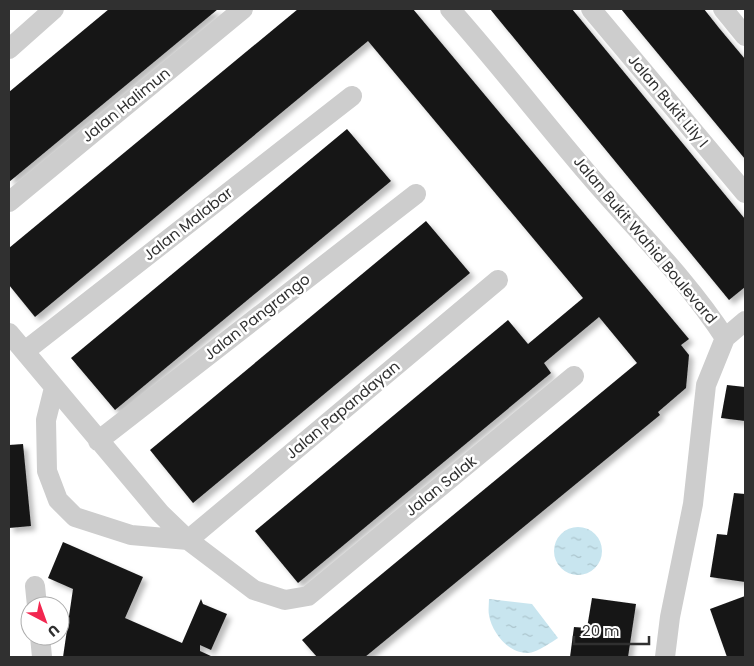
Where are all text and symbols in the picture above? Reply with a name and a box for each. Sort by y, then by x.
street label: Jalan Bukit Lily I [623,50,713,152]
street label: Jalan Halimun [77,62,174,147]
street label: Jalan Bukit Wahid Boulevard [569,151,722,328]
street label: Jalan Malabar [139,182,237,265]
street label: Jalan Pangrango [199,269,314,365]
street label: Jalan Papandayan [281,356,404,464]
street label: Jalan Salak [401,450,481,521]
north arrow [20,596,70,646]
scale bar [574,614,649,646]
text: U [43,620,64,642]
text: 20 m [582,620,620,641]

